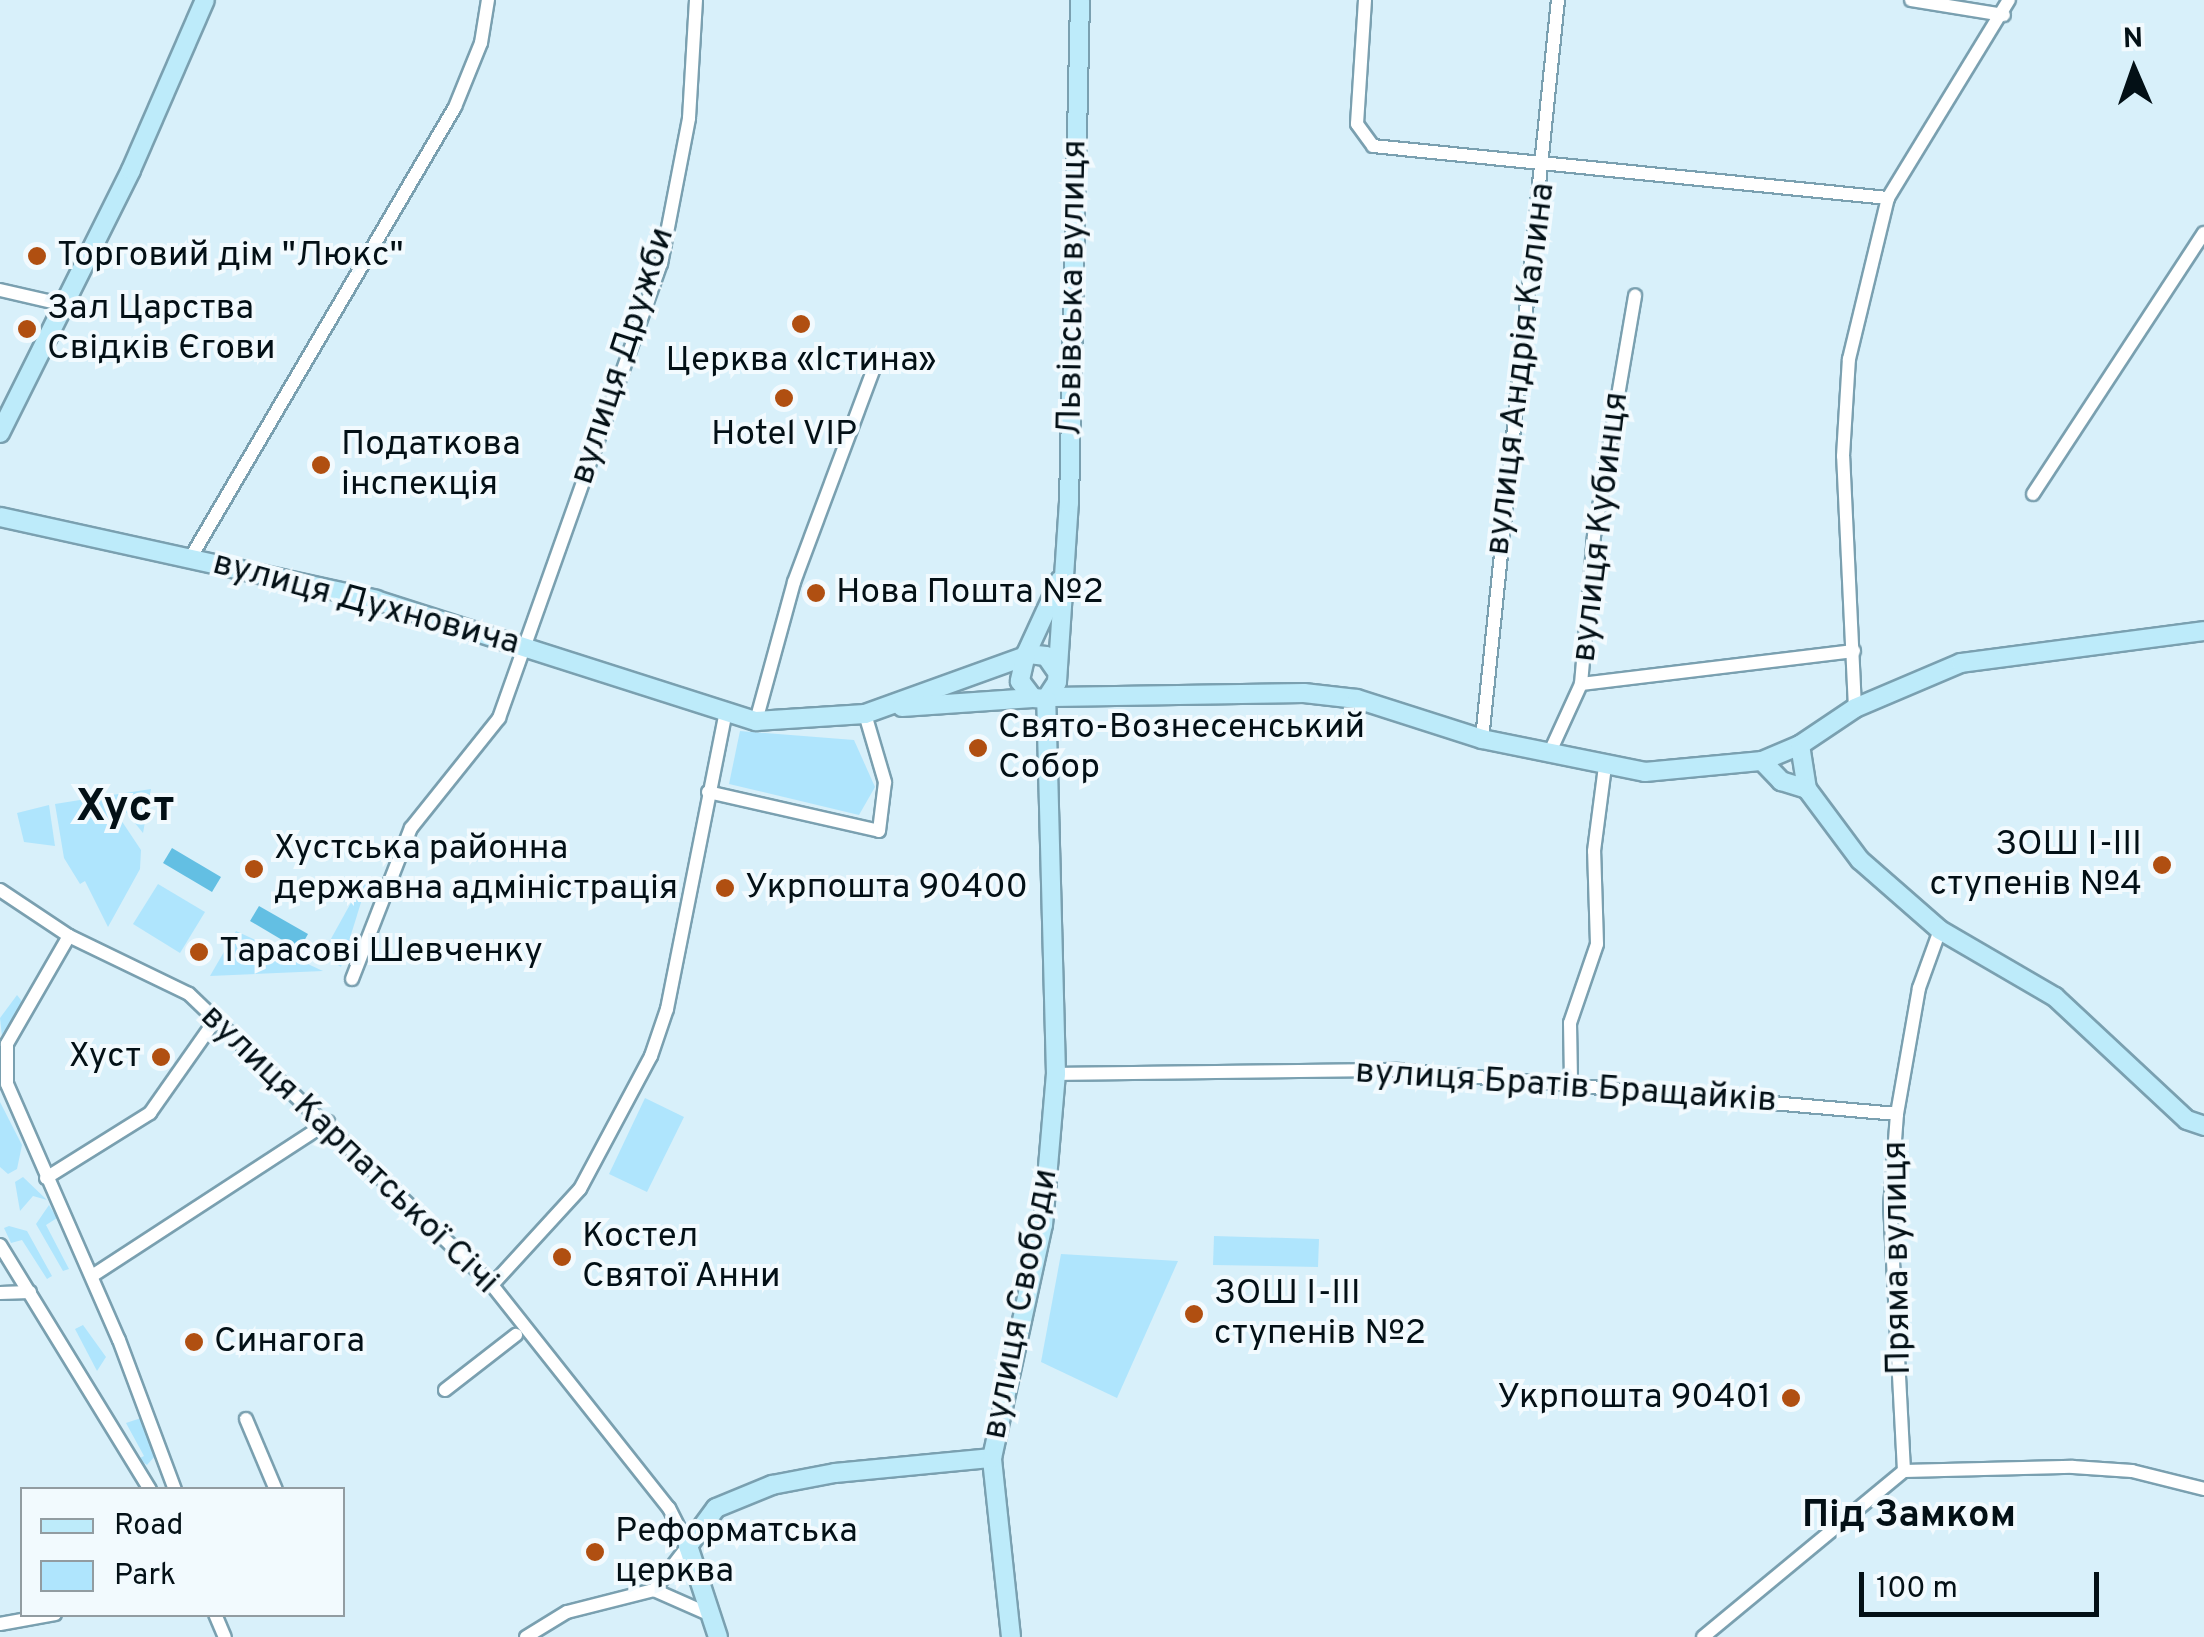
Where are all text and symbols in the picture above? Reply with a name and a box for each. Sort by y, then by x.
north arrow [2084,20,2184,120]
text: N [2122,22,2144,58]
street label: Львівська вулиця [1049,139,1097,437]
street label: вулиця Андрія Калина [1477,180,1565,558]
street label: вулиця Дружби [562,222,684,490]
place label: Торговий дім "Люкс" [57,235,404,277]
marker: Торговий дім "Люкс" [26,245,48,267]
place label: Зал Царства Свідків Єгови [47,288,275,370]
marker: Церква «Істина» [790,313,812,335]
marker: Зал Царства Свідків Єгови [16,318,38,340]
place label: Церква «Істина» [665,340,937,382]
marker: Hotel VIP [773,387,795,409]
street label: вулиця Кубинця [1564,390,1638,664]
place label: Hotel VIP [710,414,858,456]
place label: Податкова інспекція [341,424,521,506]
marker: Податкова інспекція [310,454,332,476]
street label: вулиця Духновича [208,543,524,665]
place label: Нова Пошта №2 [836,572,1104,614]
marker: Нова Пошта №2 [805,582,827,604]
place label: Свято-Вознесенський Собор [998,707,1365,789]
marker: Свято-Вознесенський Собор [967,737,989,759]
district label: Хуст [76,782,174,836]
place label: ЗОШ І-ІІІ ступенів №4 [1929,824,2142,906]
place label: Хустська районна державна адміністрація [274,828,678,910]
marker: ЗОШ І-ІІІ ступенів №4 [2151,854,2173,876]
marker: Хустська районна державна адміністрація [243,858,265,880]
place label: Укрпошта 90400 [745,867,1028,909]
marker: Укрпошта 90400 [714,877,736,899]
place label: Тарасові Шевченку [219,931,543,973]
marker: Тарасові Шевченку [188,941,210,963]
street label: вулиця Карпатської Січі [191,996,507,1304]
place label: Хуст [69,1036,141,1078]
marker: Хуст [150,1046,172,1068]
street label: вулиця Братів Бращайків [1354,1051,1778,1123]
street label: Пряма вулиця [1875,1141,1921,1375]
street label: вулиця Свободи [974,1165,1068,1443]
place label: Костел Святої Анни [582,1216,782,1298]
marker: Костел Святої Анни [551,1246,573,1268]
place label: ЗОШ І-ІІІ ступенів №2 [1214,1273,1426,1355]
marker: ЗОШ І-ІІІ ступенів №2 [1183,1303,1205,1325]
place label: Синагога [214,1321,365,1363]
marker: Синагога [183,1331,205,1353]
place label: Укрпошта 90401 [1497,1377,1771,1419]
marker: Укрпошта 90401 [1780,1387,1802,1409]
legend [20,1487,345,1617]
district label: Під Замком [1802,1494,2016,1540]
text: Road [114,1508,183,1545]
place label: Реформатська церква [615,1511,858,1593]
marker: Реформатська церква [584,1541,606,1563]
scale bar [1864,1552,2104,1614]
text: Park [114,1558,176,1595]
text: 100 m [1876,1571,1958,1608]

